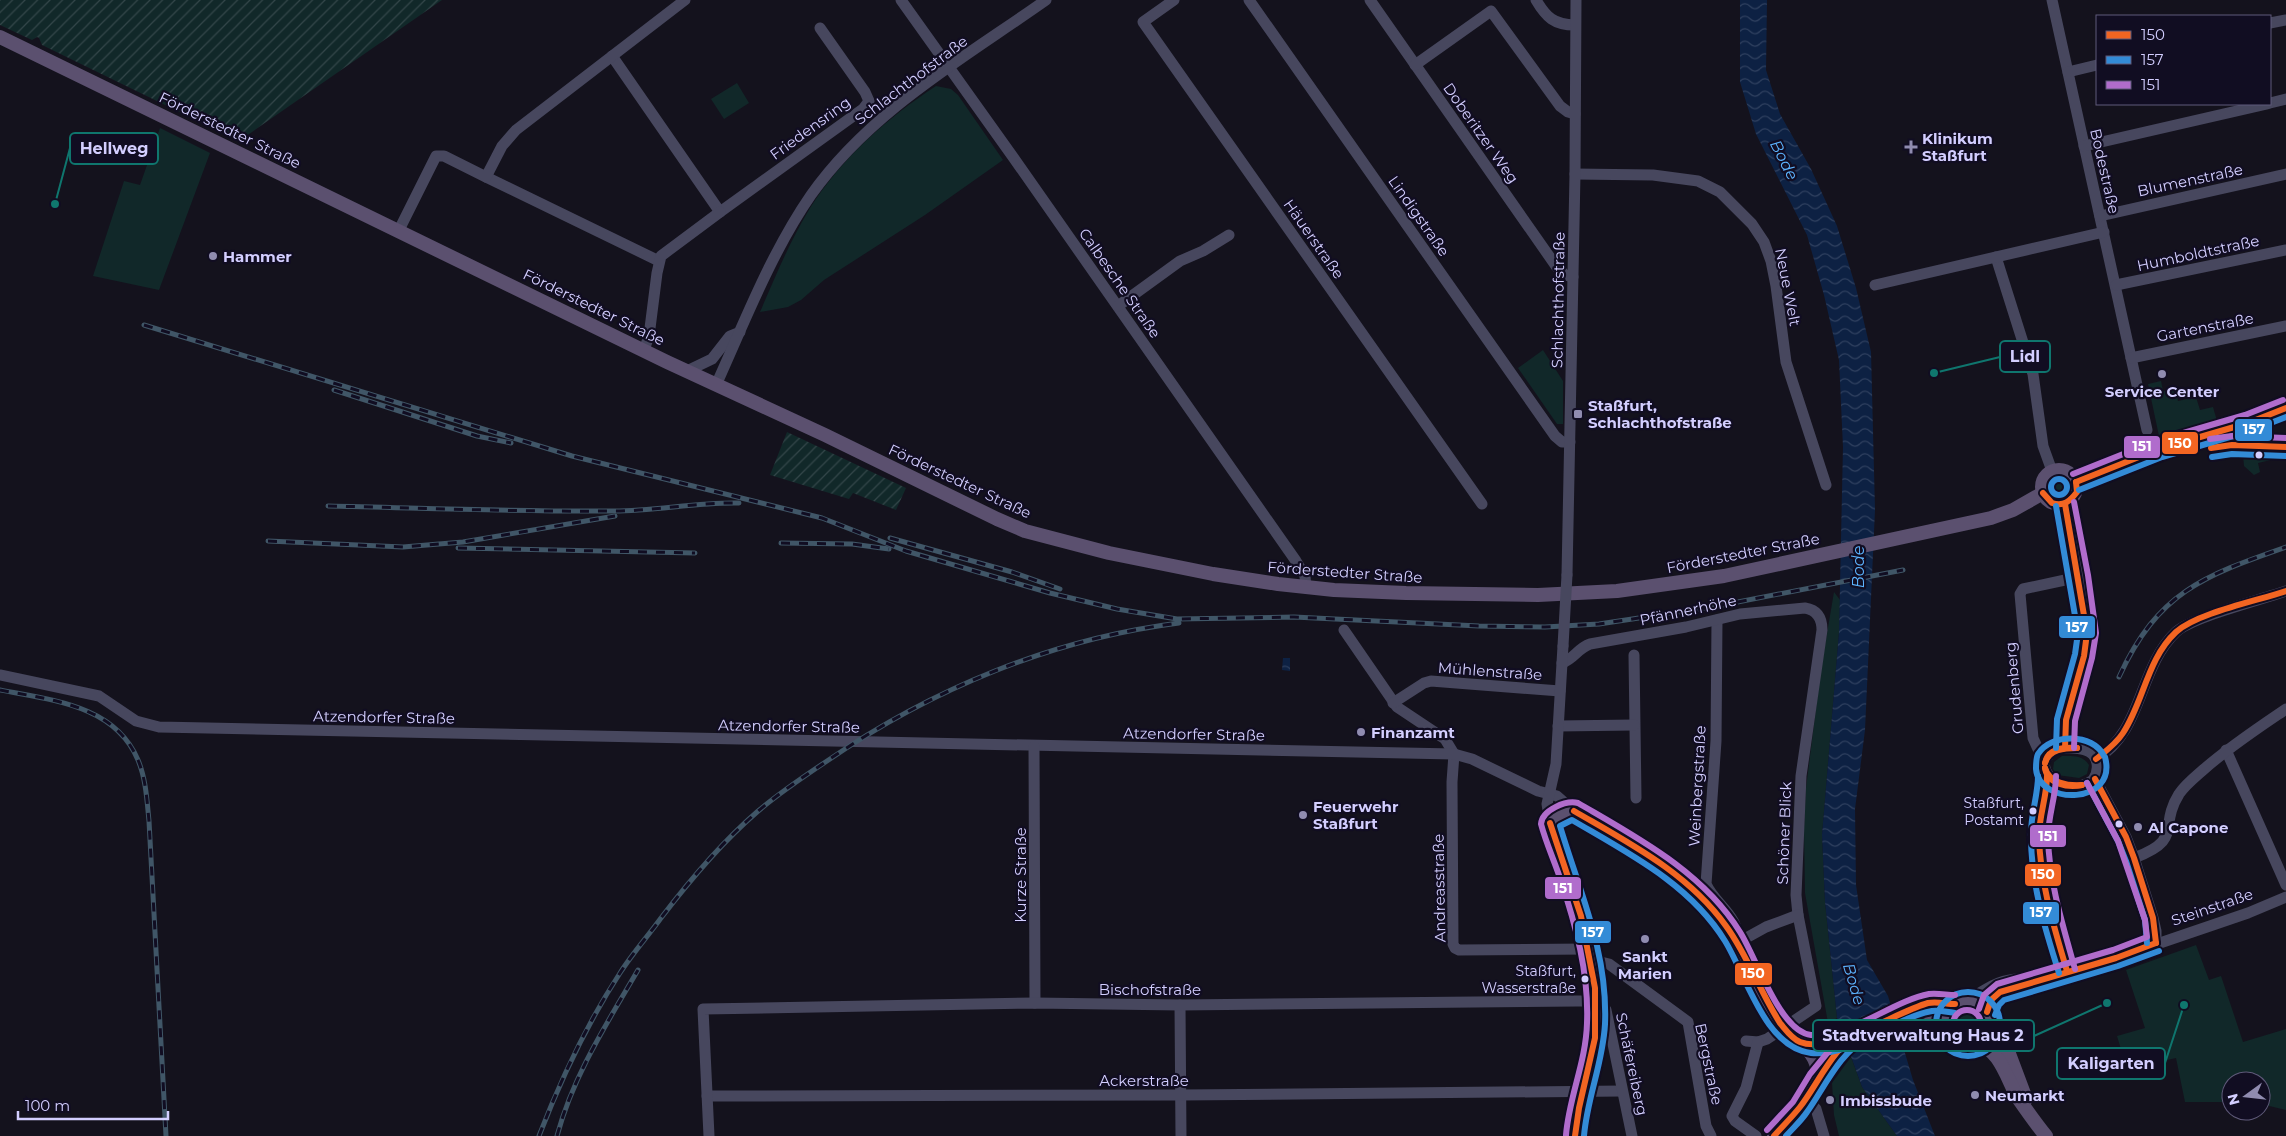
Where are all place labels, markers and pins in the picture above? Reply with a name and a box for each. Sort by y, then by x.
place label: Klinikum Staßfurt [1922,129,1993,165]
callout: Hellweg [70,133,158,164]
marker: Klinikum Staßfurt [1904,140,1918,154]
place label: Hammer [223,247,292,266]
marker: Hammer [207,250,219,262]
callout: Lidl [2000,341,2050,372]
marker: Service Center [2156,368,2168,380]
place label: Service Center [2105,382,2220,401]
place label: Staßfurt, Schlachthofstraße [1588,396,1732,432]
marker: Staßfurt, Schlachthofstraße [1572,408,1584,420]
unlabelled marker [2254,450,2264,460]
place label: Finanzamt [1371,723,1455,742]
marker: Finanzamt [1355,726,1367,738]
place label: Staßfurt, Postamt [1964,794,2024,829]
place label: Feuerwehr Staßfurt [1313,797,1399,833]
marker: Staßfurt, Postamt [2028,806,2038,816]
marker: Feuerwehr Staßfurt [1297,809,1309,821]
place label: Al Capone [2147,818,2228,837]
unlabelled marker [2114,819,2124,829]
marker: Al Capone [2132,821,2144,833]
marker: Sankt Marien [1639,933,1651,945]
place label: Sankt Marien [1618,947,1672,983]
place label: Staßfurt, Wasserstraße [1482,962,1576,997]
marker: Staßfurt, Wasserstraße [1580,974,1590,984]
callout: Stadtverwaltung Haus 2 [1813,1020,2034,1051]
callout: Kaligarten [2057,1048,2165,1079]
place label: Neumarkt [1985,1086,2065,1105]
marker: Neumarkt [1969,1089,1981,1101]
place label: Imbissbude [1840,1091,1932,1110]
marker: Imbissbude [1824,1094,1836,1106]

